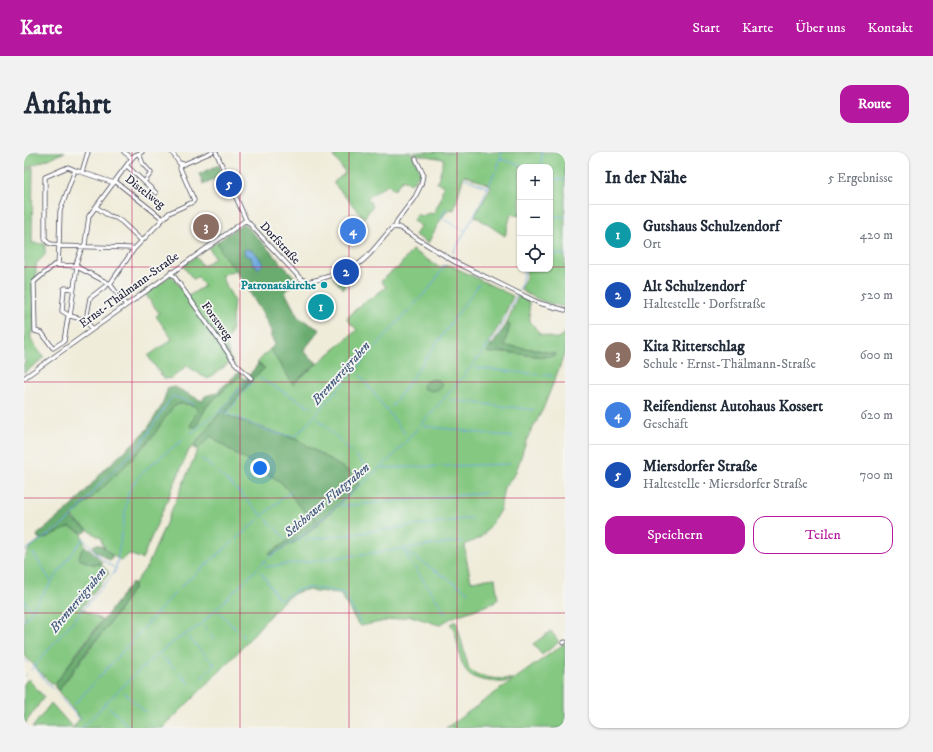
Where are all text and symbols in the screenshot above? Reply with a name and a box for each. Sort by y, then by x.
text: Karte [20,17,62,40]
text: Start [693,19,720,37]
text: Karte [742,19,773,37]
text: Über uns [795,19,845,37]
text: Kontakt [867,19,913,37]
button: Route [840,85,909,123]
text: Anfahrt [24,87,111,122]
map controls [517,164,553,272]
button: + [517,164,553,200]
text: In der Nähe [605,167,687,189]
pin: 5 [216,169,242,199]
text: 5 Ergebnisse [828,170,893,186]
street label: Distelweg [122,172,168,212]
button: − [517,200,553,236]
pin: 3 [193,212,219,242]
pin: 4 [340,216,366,246]
text: Gutshaus Schulzendorf [643,217,780,236]
street label: Dorfstraße [257,219,303,267]
text: 1 [616,227,620,243]
text: 420 m [860,227,893,243]
button: locate [517,236,553,272]
text: Ort [643,236,661,252]
street label: Ernst-Thälmann-Straße [76,249,182,331]
pin: 2 [333,257,359,287]
text: Alt Schulzendorf [643,277,744,296]
place label: Patronatskirche [241,278,316,293]
marker: Patronatskirche [319,280,329,290]
text: 2 [615,287,621,303]
text: 520 m [861,287,893,303]
pin: 1 [308,292,334,322]
text: Haltestelle · Dorfstraße [643,296,766,312]
street label: Forstweg [198,299,236,343]
text: Kita Ritterschlag [643,337,744,356]
water label: Brennereigraben [308,338,374,409]
text: 3 [616,347,620,363]
text: 600 m [860,347,893,363]
text: Schule · Ernst-Thälmann-Straße [643,356,816,372]
text: Reifendienst Autohaus Kossert [643,397,823,416]
text: 4 [614,407,622,423]
text: 620 m [860,407,893,423]
text: Geschäft [643,416,688,432]
text: Miersdorfer Straße [643,457,757,476]
your location [250,458,270,478]
water label: Selchower Flutgraben [280,459,373,541]
text: 5 [615,467,621,483]
text: 700 m [860,467,893,483]
text: Haltestelle · Miersdorfer Straße [643,476,808,492]
button: Speichern [605,516,745,554]
button: Teilen [753,516,893,554]
water label: Brennereigraben [46,564,110,636]

